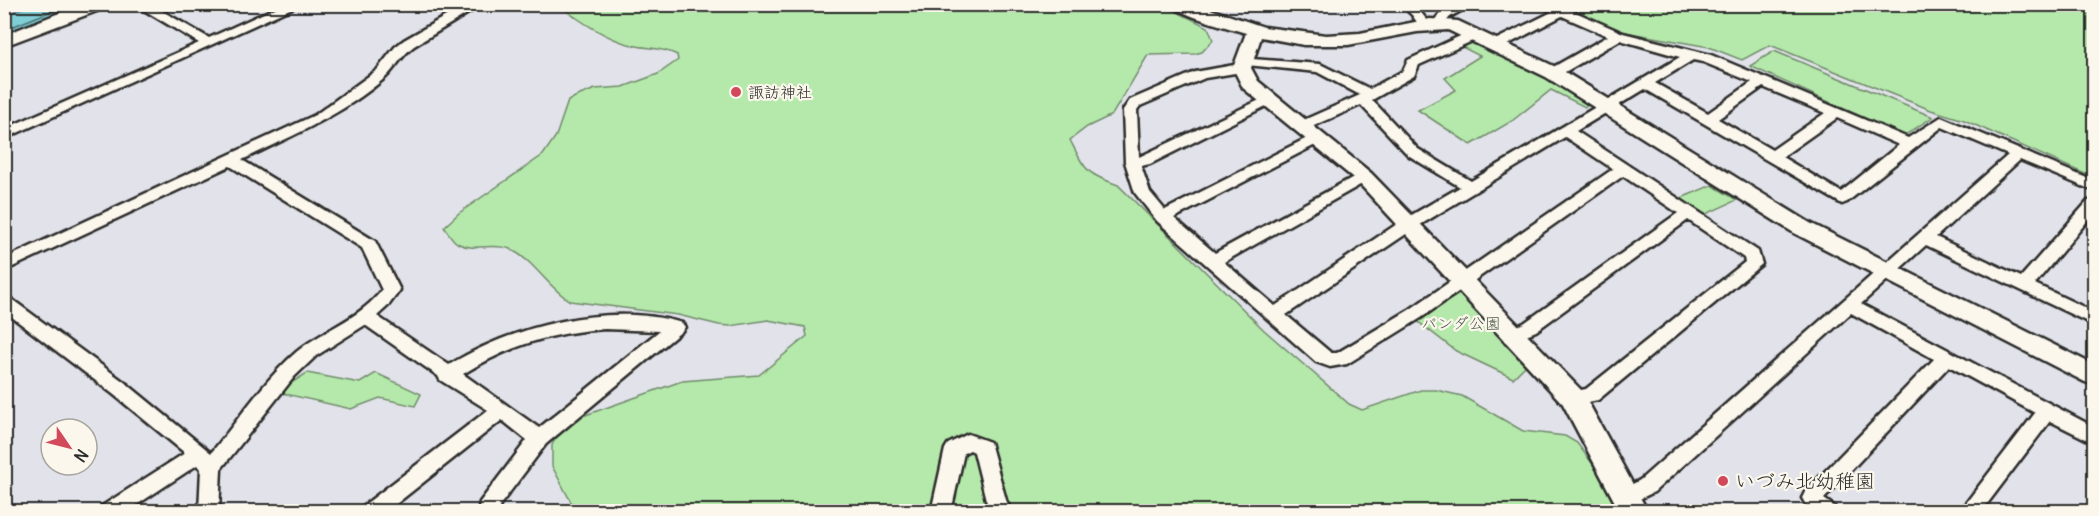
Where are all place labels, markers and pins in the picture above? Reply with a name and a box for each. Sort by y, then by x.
place label: 諏訪神社 [748,82,812,102]
marker: 諏訪神社 [729,85,743,99]
place label: いづみ北幼稚園 [1735,468,1875,493]
marker: いづみ北幼稚園 [1716,474,1730,488]

